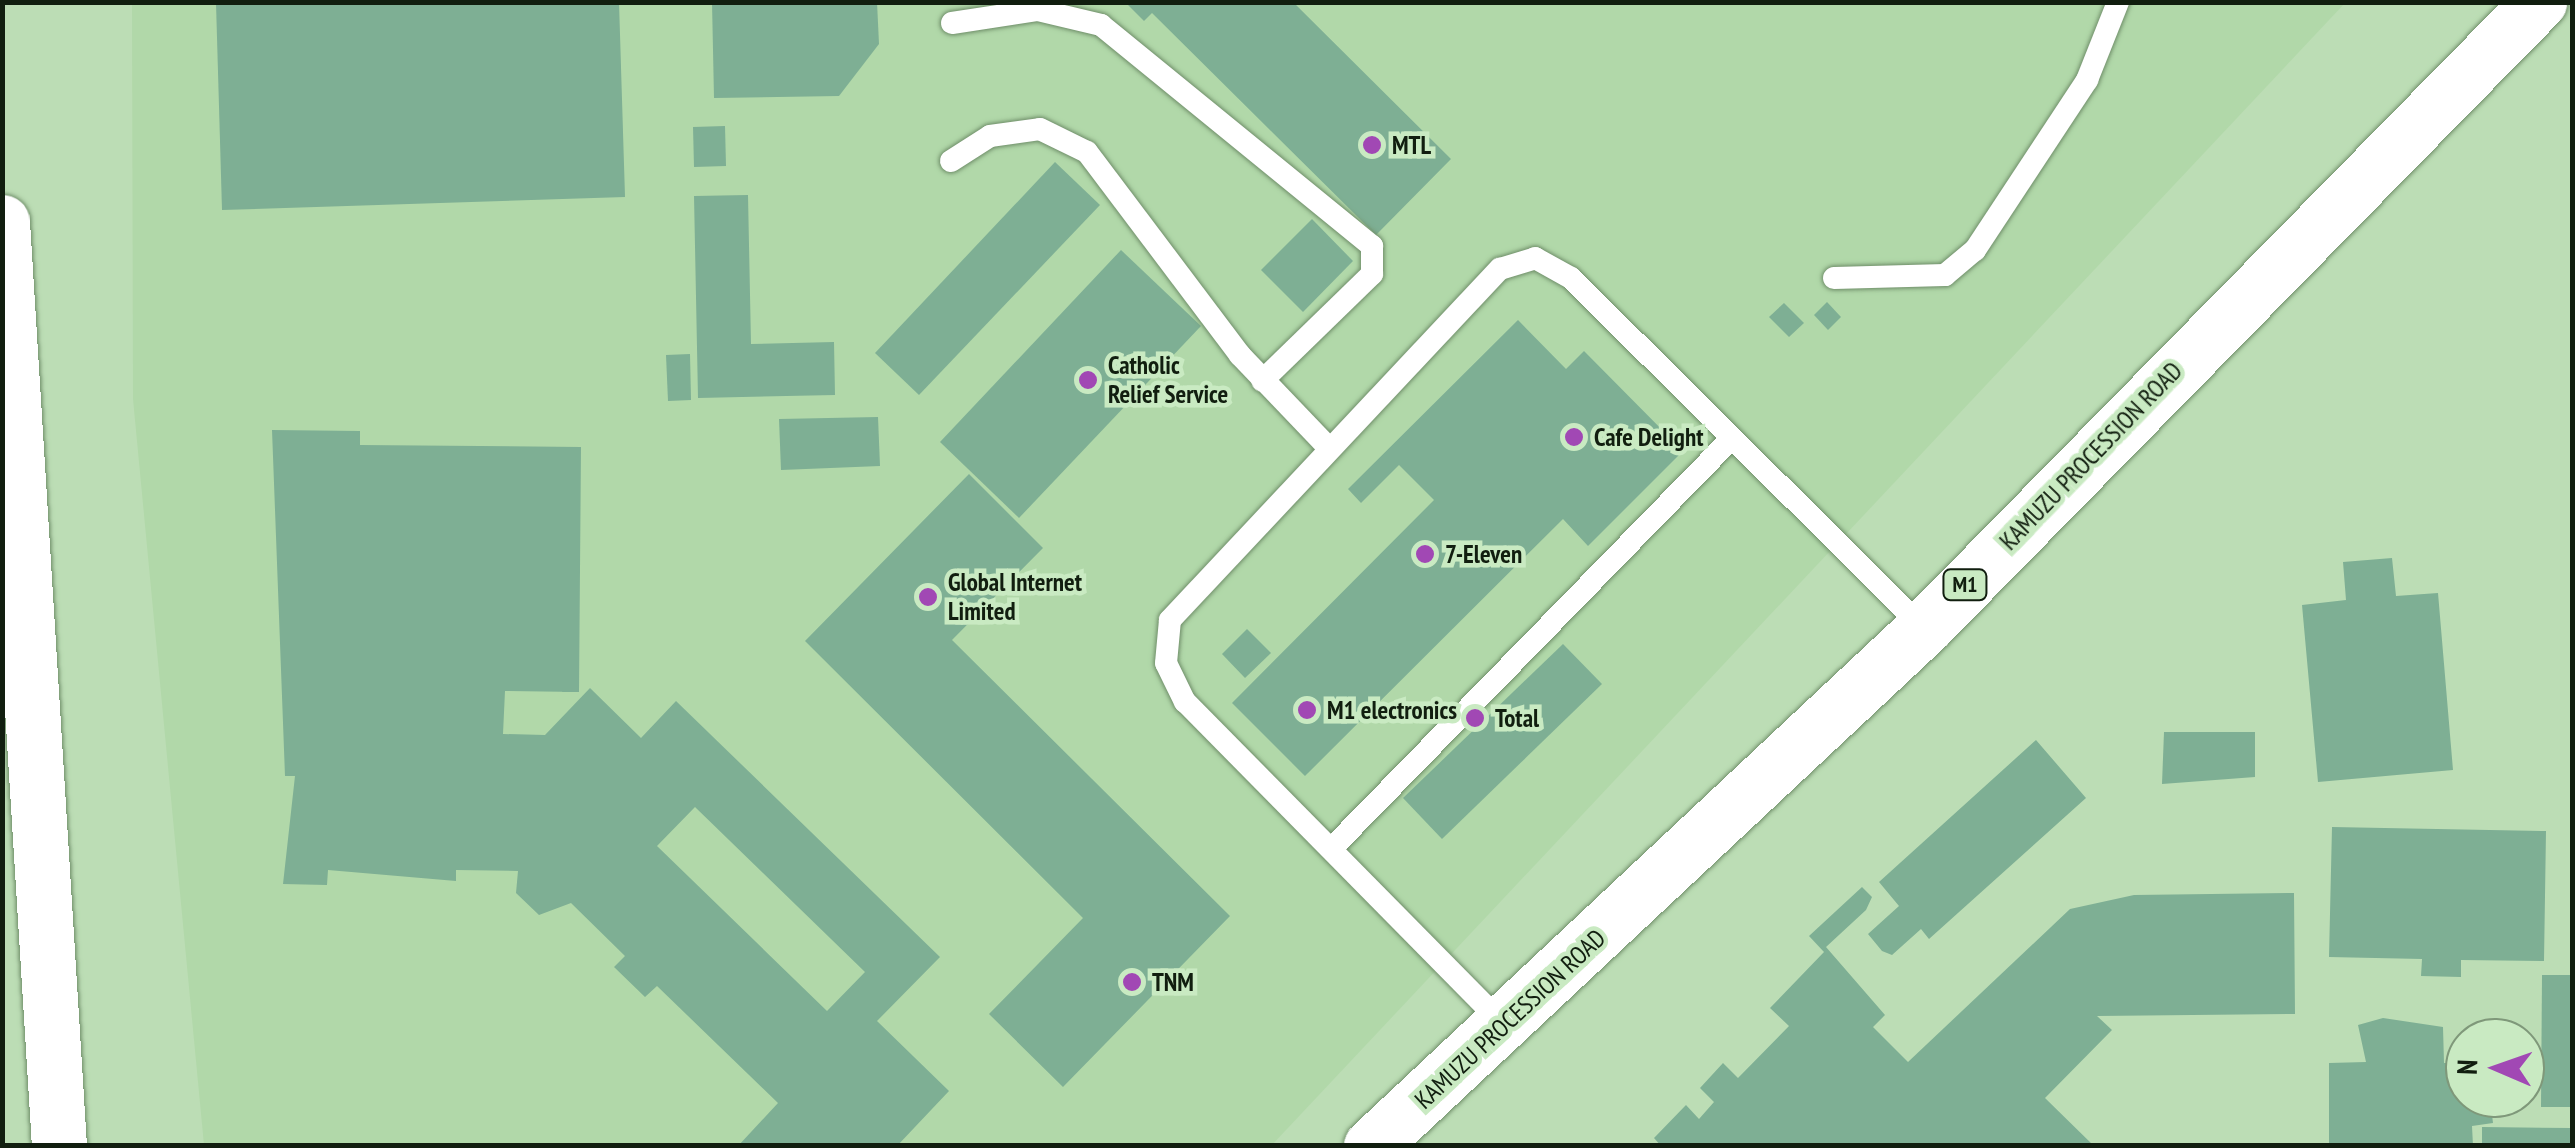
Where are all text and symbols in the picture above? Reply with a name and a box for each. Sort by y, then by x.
place label: MTL [1392,130,1431,160]
marker: MTL [1361,134,1383,156]
place label: Catholic Relief Service [1108,351,1228,410]
street label: KAMUZU PROCESSION ROAD [1994,356,2188,556]
marker: Catholic Relief Service [1077,369,1099,391]
place label: Cafe Delight [1594,422,1703,452]
marker: Cafe Delight [1563,426,1585,448]
place label: 7-Eleven [1445,539,1522,569]
marker: 7-Eleven [1414,543,1436,565]
place label: Global Internet Limited [948,568,1082,627]
road number: M1 [1940,568,1990,602]
marker: Global Internet Limited [917,586,939,608]
place label: M1 electronics [1327,695,1457,725]
marker: M1 electronics [1296,699,1318,721]
place label: Total [1495,703,1539,733]
marker: Total [1464,707,1486,729]
street label: KAMUZU PROCESSION ROAD [1409,923,1611,1115]
place label: TNM [1152,967,1194,997]
marker: TNM [1121,971,1143,993]
north arrow [2445,1018,2545,1118]
text: N [2448,1059,2485,1075]

